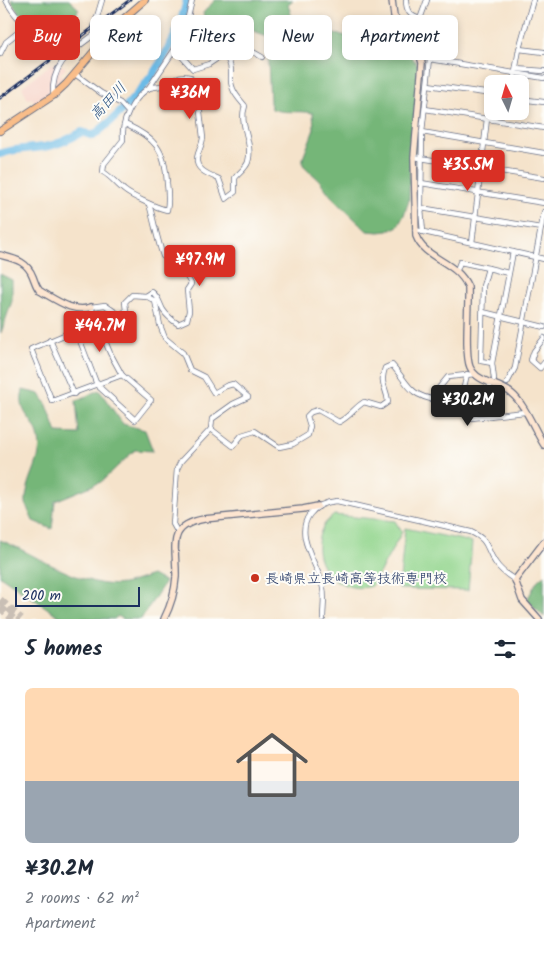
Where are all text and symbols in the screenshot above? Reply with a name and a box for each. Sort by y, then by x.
chip: Buy [15,15,80,60]
chip: Rent [90,15,161,60]
chip: Filters [171,15,254,60]
chip: New [264,15,332,60]
chip: Apartment [342,15,458,60]
north arrow [484,75,529,120]
map controls [484,75,529,120]
water label: 高田川 [85,77,133,126]
pin: ¥36M [160,78,220,120]
text: ¥36M [170,81,210,106]
pin: ¥35.5M [427,150,509,192]
text: ¥35.5M [443,153,493,178]
pin: ¥97.9M [159,244,241,287]
text: ¥97.9M [175,248,225,273]
pin: ¥44.7M [59,310,141,353]
text: ¥44.7M [75,314,125,339]
pin: ¥30.2M [427,384,509,427]
text: ¥30.2M [442,388,494,413]
place label: 長崎県立長崎高等技術専門校 [265,568,447,590]
marker: 長崎県立長崎高等技術専門校 [249,572,261,584]
scale bar [15,584,140,607]
text: 200 m [22,585,61,607]
text: 5 homes [25,633,102,666]
icon: filters [491,635,519,663]
icon: home [227,720,317,810]
text: ¥30.2M [25,853,93,886]
text: 2 rooms · 62 m² [25,886,139,911]
text: Apartment [25,911,96,936]

